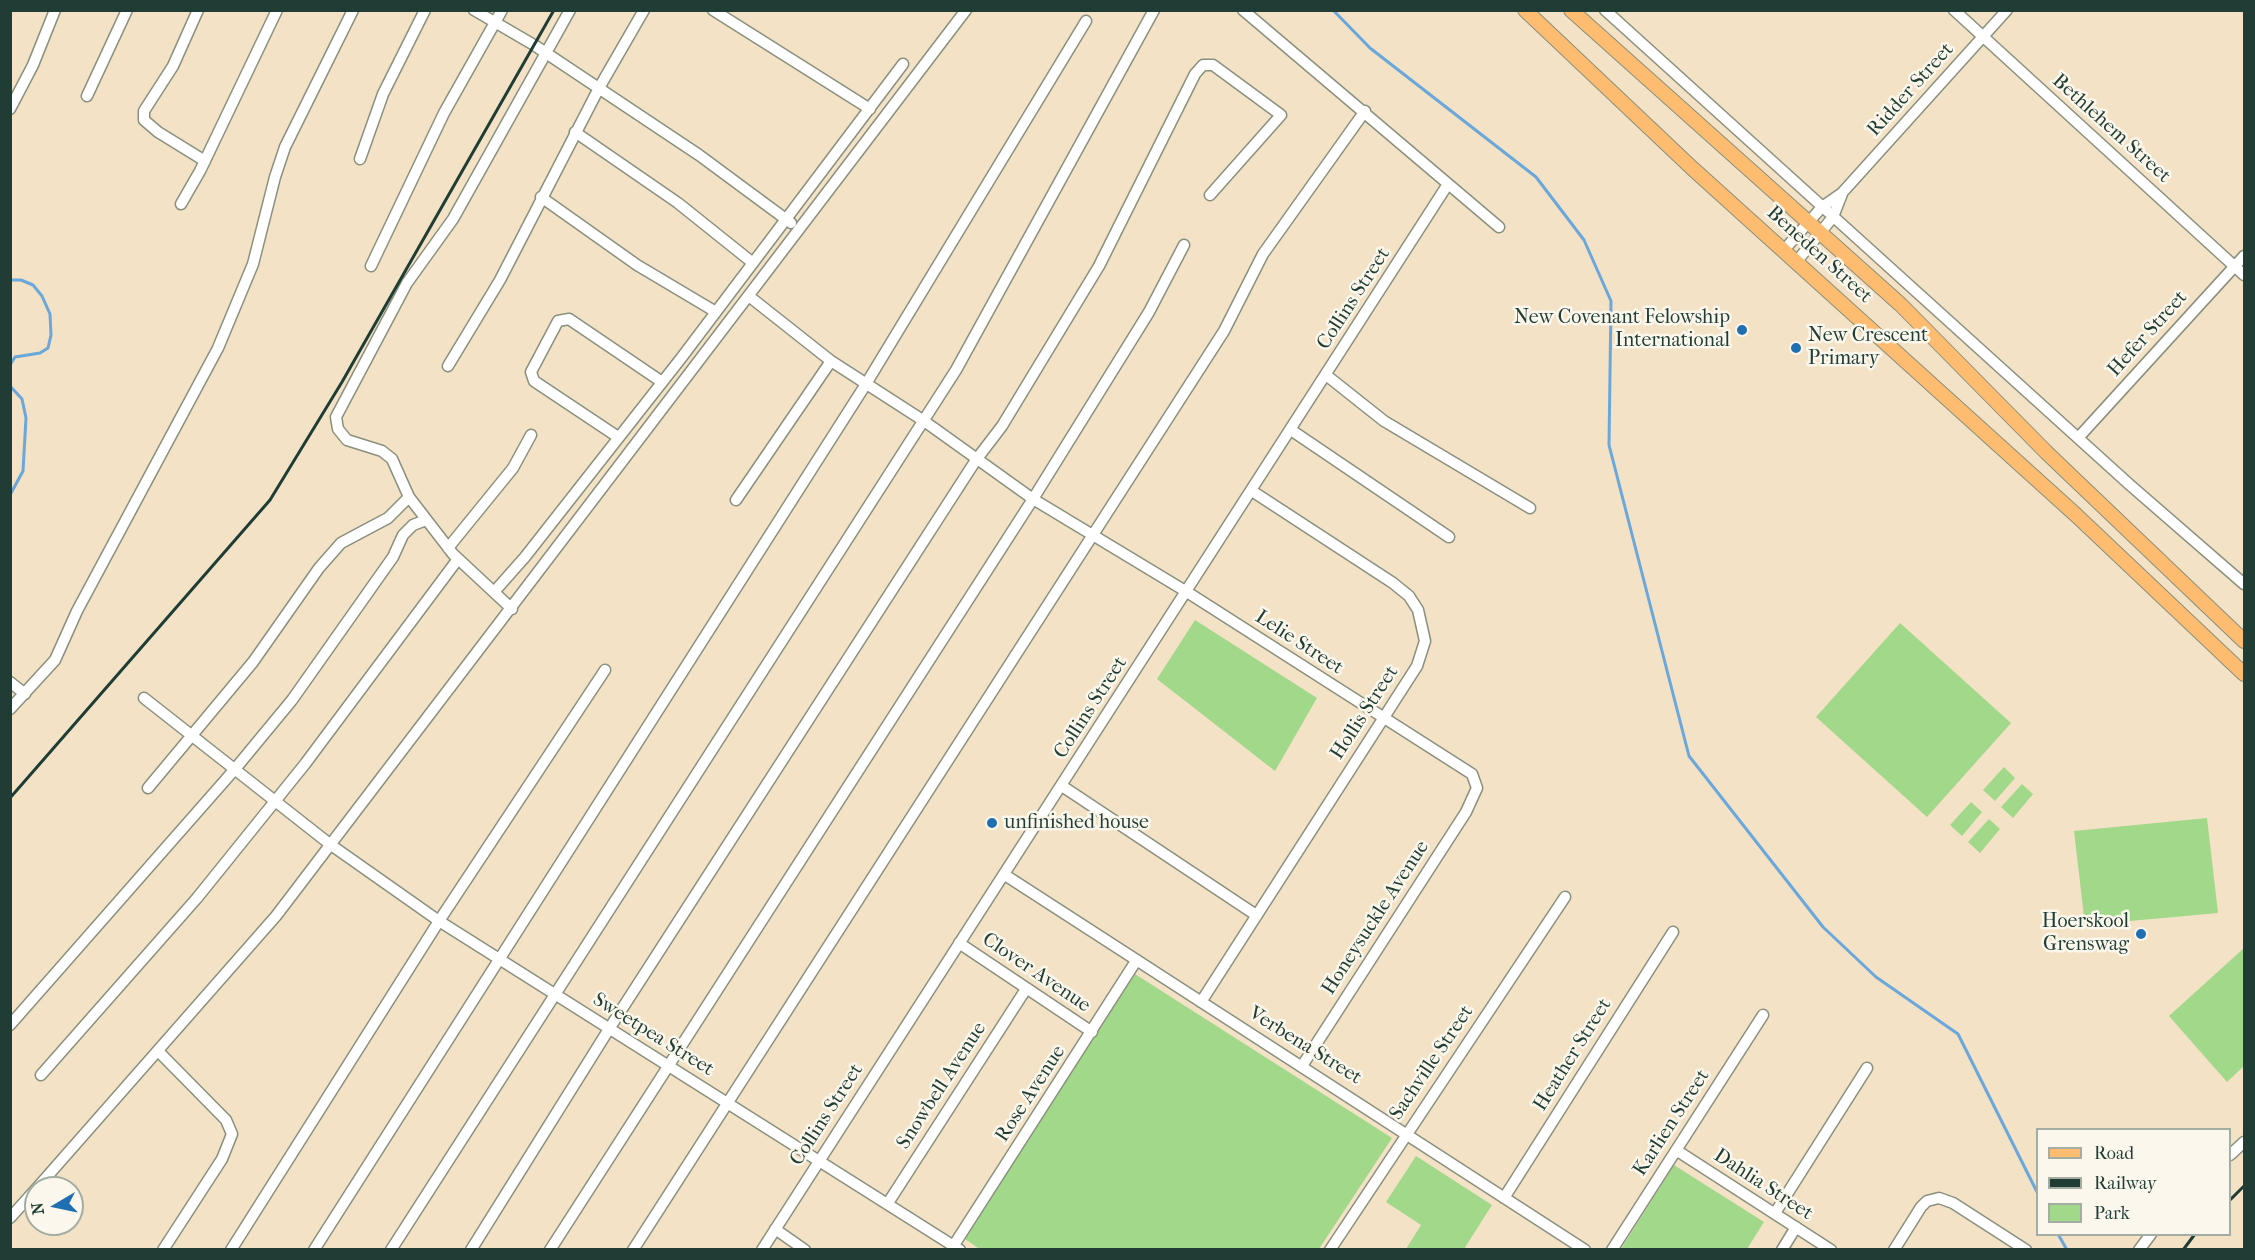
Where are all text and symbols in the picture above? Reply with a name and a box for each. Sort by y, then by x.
street label: Ridder Street [1863,38,1959,142]
street label: Bethlehem Street [2047,70,2175,188]
street label: Beneden Street [1761,201,1877,309]
street label: Collins Street [1312,244,1396,354]
street label: Hefer Street [2103,286,2193,382]
place label: New Covenant Felowship International [1514,306,1730,353]
marker: New Covenant Felowship International [1735,323,1749,337]
place label: New Crescent Primary [1808,324,1928,371]
marker: New Crescent Primary [1789,341,1803,355]
street label: Lelie Street [1250,606,1348,680]
street label: Collins Street [1049,653,1133,763]
street label: Hollis Street [1326,662,1404,764]
place label: unfinished house [1004,811,1149,835]
marker: unfinished house [985,816,999,830]
street label: Honeysuckle Avenue [1317,836,1435,1000]
place label: Hoerskool Grenswag [2042,910,2129,957]
marker: Hoerskool Grenswag [2134,927,2148,941]
street label: Clover Avenue [977,928,1095,1018]
street label: Sweetpea Street [588,988,718,1082]
street label: Heather Street [1529,994,1617,1116]
street label: Sachville Street [1385,1001,1479,1125]
street label: Verbena Street [1244,1002,1366,1090]
street label: Snowbell Avenue [892,1018,992,1154]
street label: Rose Avenue [991,1041,1071,1147]
street label: Collins Street [785,1060,869,1170]
street label: Karlien Street [1629,1065,1715,1181]
legend [2036,1128,2231,1236]
text: Road [2094,1143,2134,1164]
street label: Dahlia Street [1709,1144,1817,1226]
text: Railway [2094,1173,2157,1194]
north arrow [24,1176,84,1236]
text: N [27,1201,48,1216]
text: Park [2094,1203,2130,1224]

